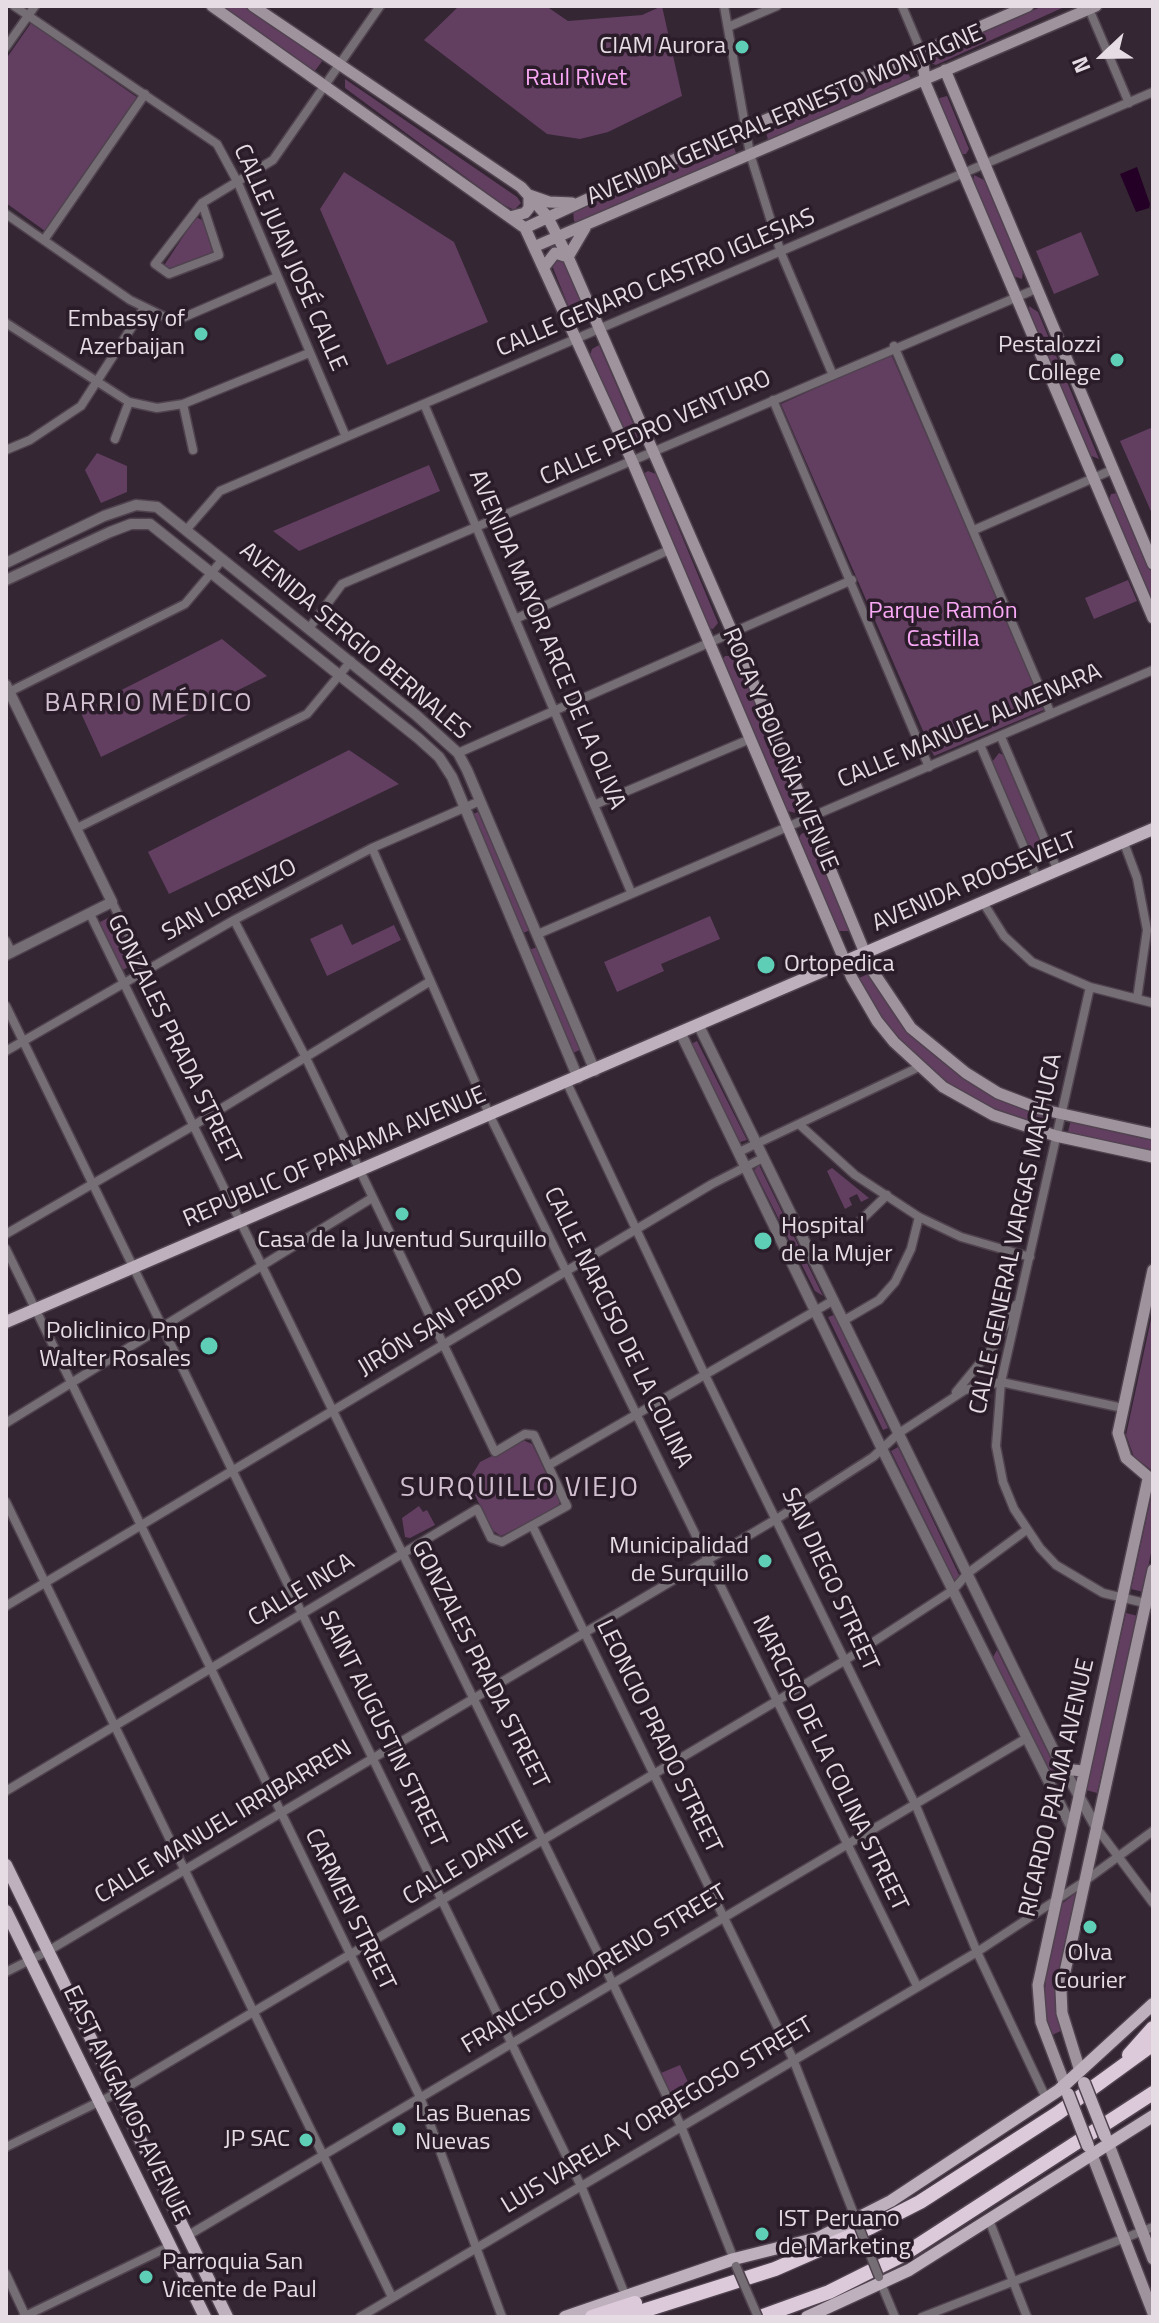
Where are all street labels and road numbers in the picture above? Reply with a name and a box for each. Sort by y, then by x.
street label: AVENIDA GENERAL ERNESTO MONTAGNE [583,19,987,213]
street label: CALLE JUAN JOSÉ CALLE [226,140,352,376]
street label: CALLE GENARO CASTRO IGLESIAS [492,204,820,364]
street label: CALLE PEDRO VENTURO [536,365,776,493]
street label: AVENIDA MAYOR ARCE DE LA OLIVA [461,466,631,814]
street label: AVENIDA SERGIO BERNALES [233,537,475,747]
street label: ROCA Y BOLOÑA AVENUE [715,624,843,876]
street label: CALLE MANUEL ALMENARA [834,658,1106,796]
street label: AVENIDA ROOSEVELT [868,827,1082,939]
street label: SAN LORENZO [158,853,302,949]
street label: GONZALES PRADA STREET [100,910,246,1170]
street label: CALLE GENERAL VARGAS MACHUCA [965,1051,1069,1417]
street label: REPUBLIC OF PANAMA AVENUE [179,1081,491,1235]
street label: CALLE NARCISO DE LA COLINA [536,1183,698,1473]
street label: JIRÓN SAN PEDRO [353,1262,529,1384]
street label: SAN DIEGO STREET [774,1484,884,1676]
street label: GONZALES PRADA STREET [404,1536,554,1794]
street label: CALLE INCA [244,1548,360,1634]
street label: SAINT AUGUSTIN STREET [312,1607,452,1853]
street label: NARCISO DE LA COLINA STREET [745,1612,913,1916]
street label: LEONCIO PRADO STREET [589,1616,727,1858]
street label: RICARDO PALMA AVENUE [1014,1656,1102,1920]
street label: CALLE MANUEL IRRIBARREN [90,1735,358,1911]
street label: CALLE DANTE [398,1815,534,1913]
street label: CARMEN STREET [297,1824,401,1996]
street label: FRANCISCO MORENO STREET [457,1879,733,2061]
street label: EAST ANGAMOS AVENUE [55,1982,195,2226]
street label: LUIS VARELA Y ORBEGOSO STREET [497,2011,819,2221]

